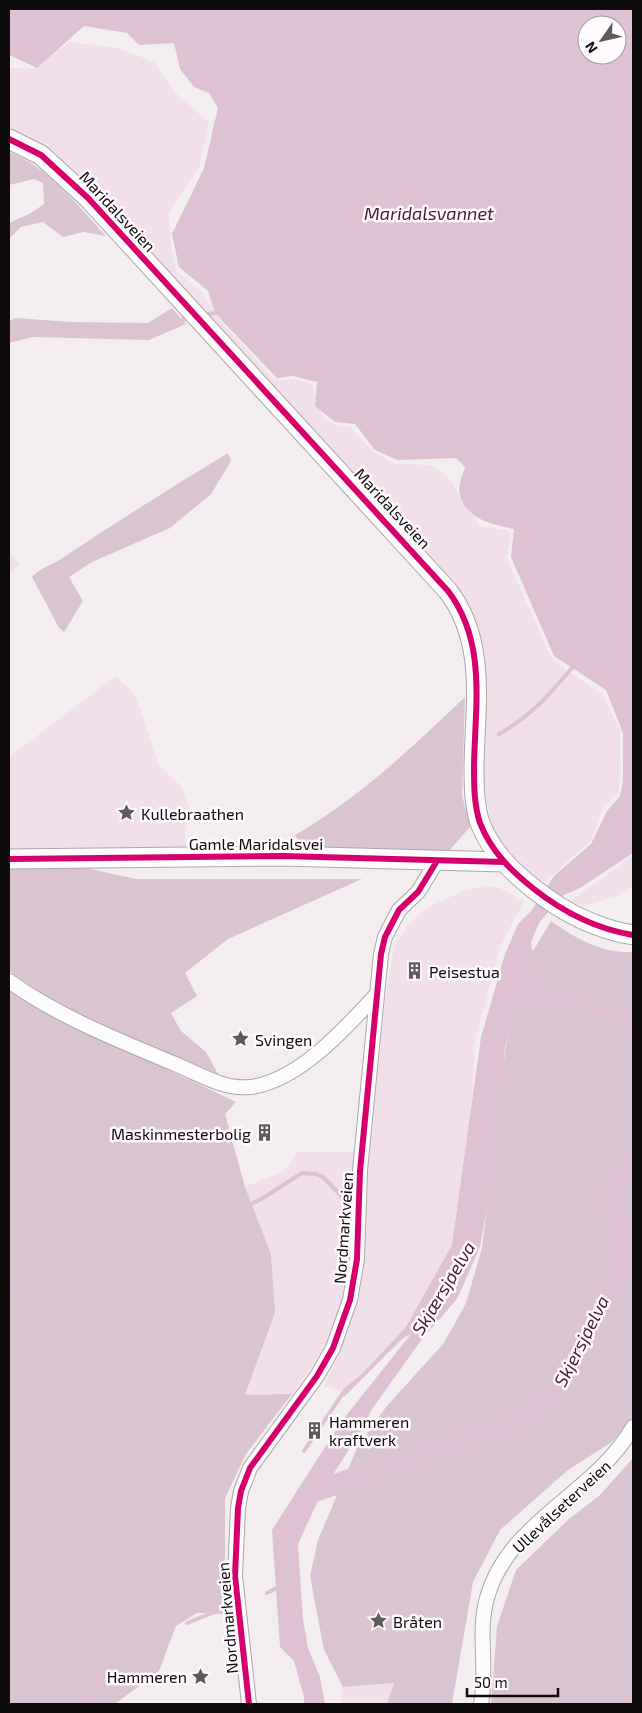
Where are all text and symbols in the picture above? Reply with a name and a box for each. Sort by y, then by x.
north arrow [577,15,627,65]
text: N [581,39,601,56]
street label: Maridalsveien [76,167,160,255]
water label: Maridalsvannet [364,202,494,224]
street label: Maridalsveien [351,464,435,552]
place icon: Kullebraathen [117,803,137,823]
place label: Kullebraathen [141,804,244,823]
street label: Gamle Maridalsvei [189,834,323,853]
building icon: Peisestua [405,961,425,981]
place label: Peisestua [429,962,500,981]
place icon: Svingen [231,1029,251,1049]
place label: Svingen [255,1030,312,1049]
building icon: Maskinmesterbolig [255,1123,275,1143]
place label: Maskinmesterbolig [111,1124,251,1143]
street label: Nordmarkveien [330,1171,356,1285]
water label: Skjærsjøelva [407,1237,479,1339]
water label: Skjersjøelva [549,1292,613,1390]
place label: Hammeren kraftverk [329,1412,409,1449]
building icon: Hammeren kraftverk [305,1420,325,1440]
street label: Ullevålseterveien [508,1456,614,1556]
street label: Nordmarkveien [213,1561,241,1675]
place icon: Bråten [369,1611,389,1631]
place label: Bråten [393,1612,442,1631]
place icon: Hammeren [191,1666,211,1686]
scale bar [467,1666,558,1698]
place label: Hammeren [107,1667,187,1686]
text: 50 m [474,1673,508,1691]

